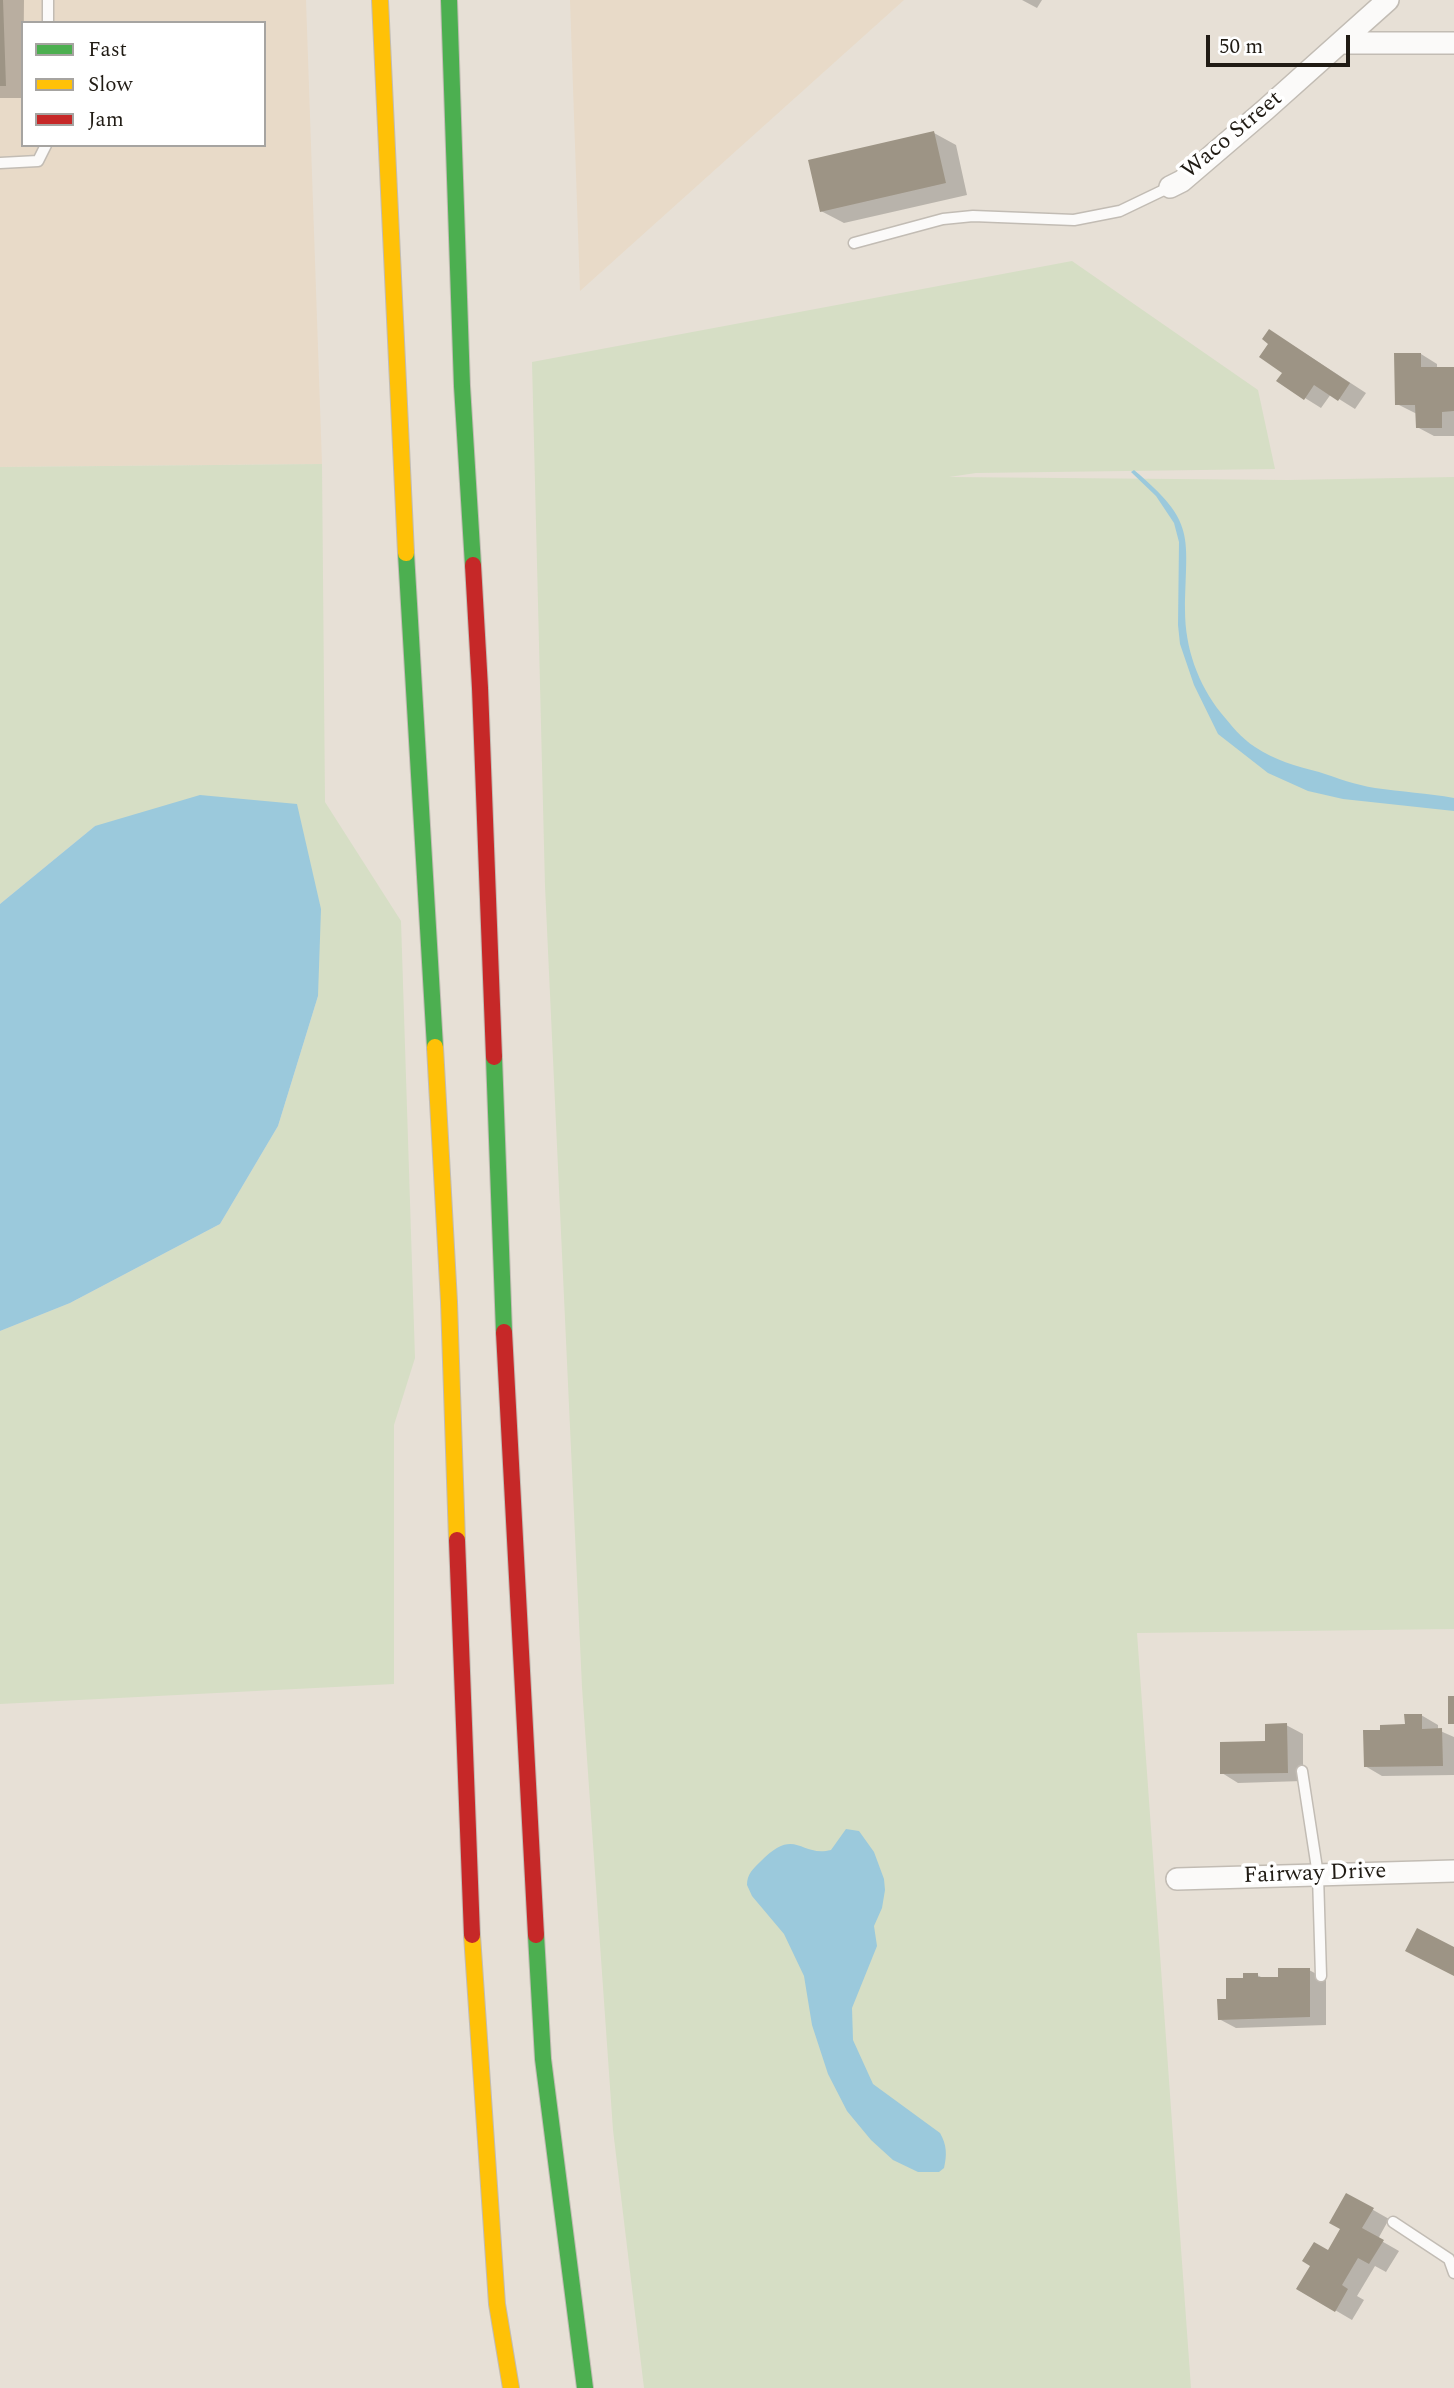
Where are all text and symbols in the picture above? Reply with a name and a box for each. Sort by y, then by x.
legend [21,21,266,147]
scale bar [1209,21,1352,65]
text: 50 m [1219,31,1263,63]
text: Fast [88,34,127,66]
text: Slow [88,69,132,101]
street label: Waco Street [1177,86,1289,186]
text: Jam [88,104,124,136]
street label: Fairway Drive [1243,1859,1387,1891]

